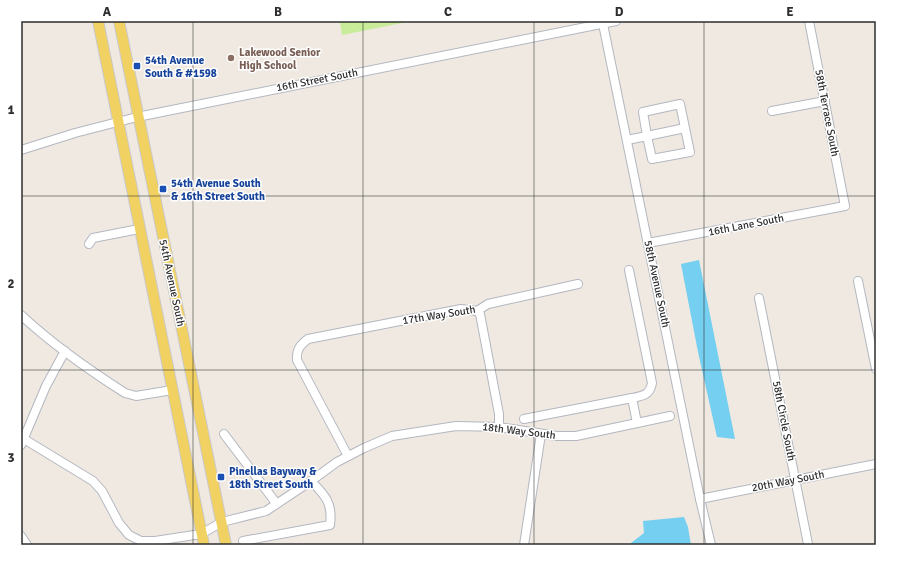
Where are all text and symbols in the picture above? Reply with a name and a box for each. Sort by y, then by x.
text: A [103,4,112,20]
text: B [274,4,282,20]
text: C [444,4,452,20]
text: D [615,4,624,20]
text: E [786,4,794,20]
place label: Lakewood Senior High School [239,46,321,72]
marker: Lakewood Senior High School [226,53,236,63]
place label: 54th Avenue South & #1598 [145,54,217,80]
marker: 54th Avenue South & #1598 [132,61,142,71]
street label: 16th Street South [275,66,359,94]
street label: 58th Terrace South [812,68,842,158]
text: 1 [7,102,15,118]
place label: 54th Avenue South & 16th Street South [171,177,265,203]
marker: 54th Avenue South & 16th Street South [158,184,168,194]
street label: 16th Lane South [707,211,785,239]
street label: 54th Avenue South [156,238,188,328]
street label: 58th Avenue South [641,239,673,329]
text: 2 [7,276,15,292]
street label: 17th Way South [402,303,476,327]
street label: 58th Circle South [770,380,798,462]
street label: 18th Way South [482,420,556,442]
text: 3 [7,450,15,466]
place label: Pinellas Bayway & 18th Street South [229,465,317,491]
street label: 20th Way South [751,468,825,494]
marker: Pinellas Bayway & 18th Street South [216,472,226,482]

